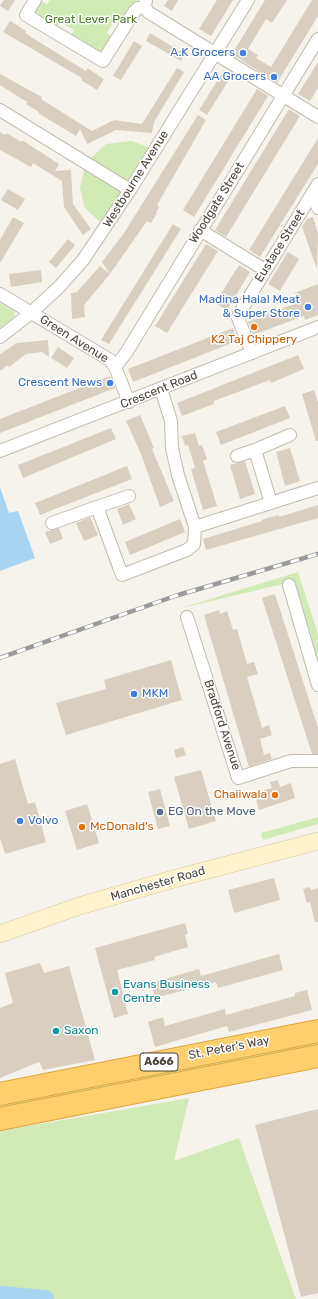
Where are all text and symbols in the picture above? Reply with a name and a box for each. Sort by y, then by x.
park label: Great Lever Park [45,13,137,27]
place label: A.K Grocers [170,46,235,60]
marker: A.K Grocers [238,48,248,58]
place label: AA Grocers [203,70,266,84]
marker: AA Grocers [269,72,279,82]
street label: Westbourne Avenue [100,128,172,230]
street label: Woodgate Street [186,160,248,246]
street label: Eustace Street [252,207,308,285]
place label: Madina Halal Meat & Super Store [199,293,300,321]
marker: Madina Halal Meat & Super Store [303,302,313,312]
street label: Green Avenue [37,312,111,366]
marker: K2 Taj Chippery [249,322,259,332]
place label: K2 Taj Chippery [211,333,297,347]
street label: Crescent Road [118,368,200,412]
place label: Crescent News [18,376,102,390]
marker: Crescent News [105,378,115,388]
street label: Bradford Avenue [201,678,243,772]
place label: MKM [142,687,168,701]
marker: MKM [129,689,139,699]
place label: Chaiiwala [214,788,267,802]
marker: Chaiiwala [270,790,280,800]
place label: EG On the Move [168,805,256,819]
marker: EG On the Move [155,807,165,817]
place label: Volvo [28,814,58,828]
marker: Volvo [15,816,25,826]
place label: McDonald's [90,820,154,834]
marker: McDonald's [77,822,87,832]
street label: Manchester Road [109,864,207,904]
place label: Evans Business Centre [123,978,210,1006]
marker: Evans Business Centre [110,987,120,997]
place label: Saxon [64,1024,99,1038]
marker: Saxon [51,1026,61,1036]
street label: St. Peter's Way [187,1033,271,1063]
road number: A666 [140,1053,178,1071]

